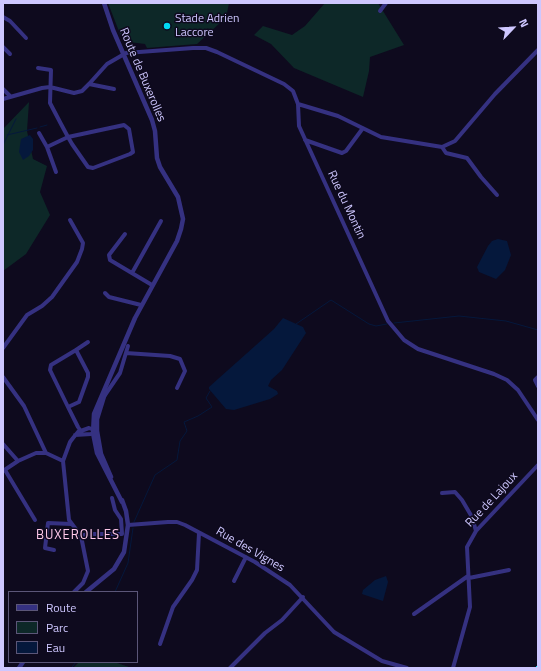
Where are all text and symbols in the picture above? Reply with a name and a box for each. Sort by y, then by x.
north arrow [493,8,533,48]
place label: Stade Adrien Laccore [175,12,239,40]
text: N [515,16,533,30]
marker: Stade Adrien Laccore [162,21,172,31]
street label: Route de Buxerolles [116,26,168,124]
street label: Rue du Montin [324,168,368,242]
street label: Rue de Lajoux [463,469,521,531]
street label: Rue des Vignes [213,525,287,575]
district label: BUXEROLLES [36,528,120,544]
legend [8,591,138,663]
text: Route [46,598,76,617]
text: Parc [46,618,68,637]
text: Eau [46,638,65,657]

